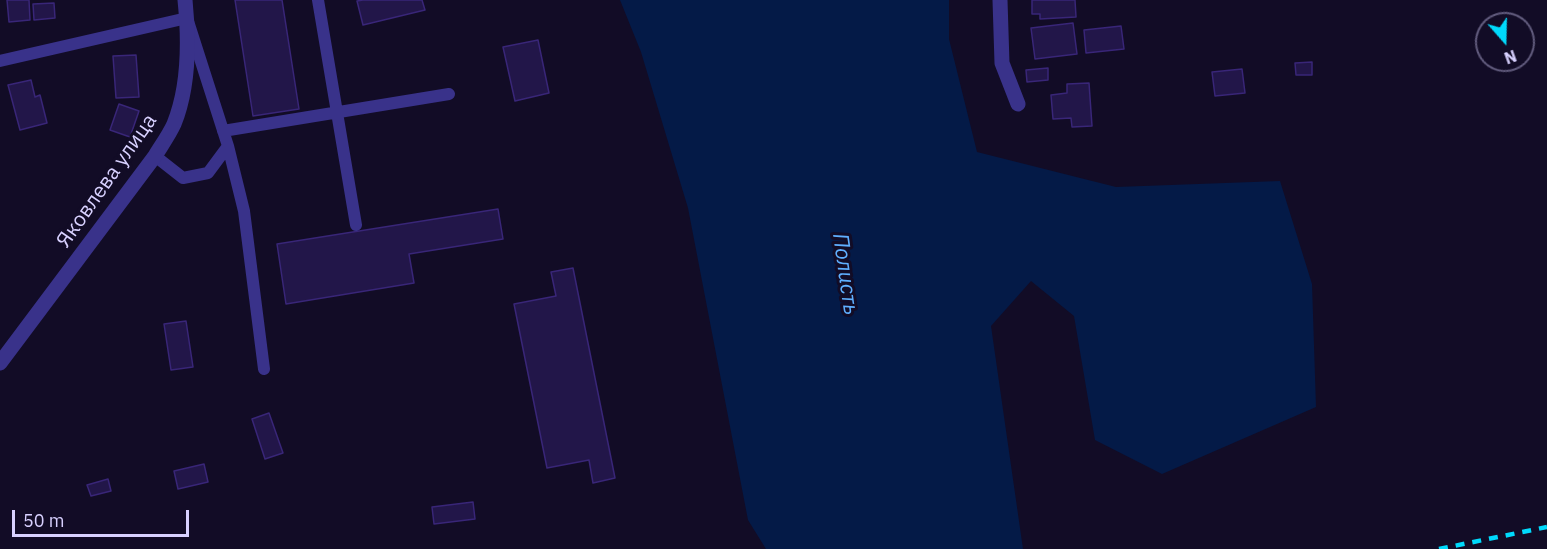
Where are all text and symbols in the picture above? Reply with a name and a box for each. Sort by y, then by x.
north arrow [1475,12,1535,72]
text: N [1502,46,1519,68]
street label: Яковлева улица [52,109,162,253]
water label: Полисть [826,231,864,317]
scale bar [15,498,192,536]
text: 50 m [23,509,65,532]

